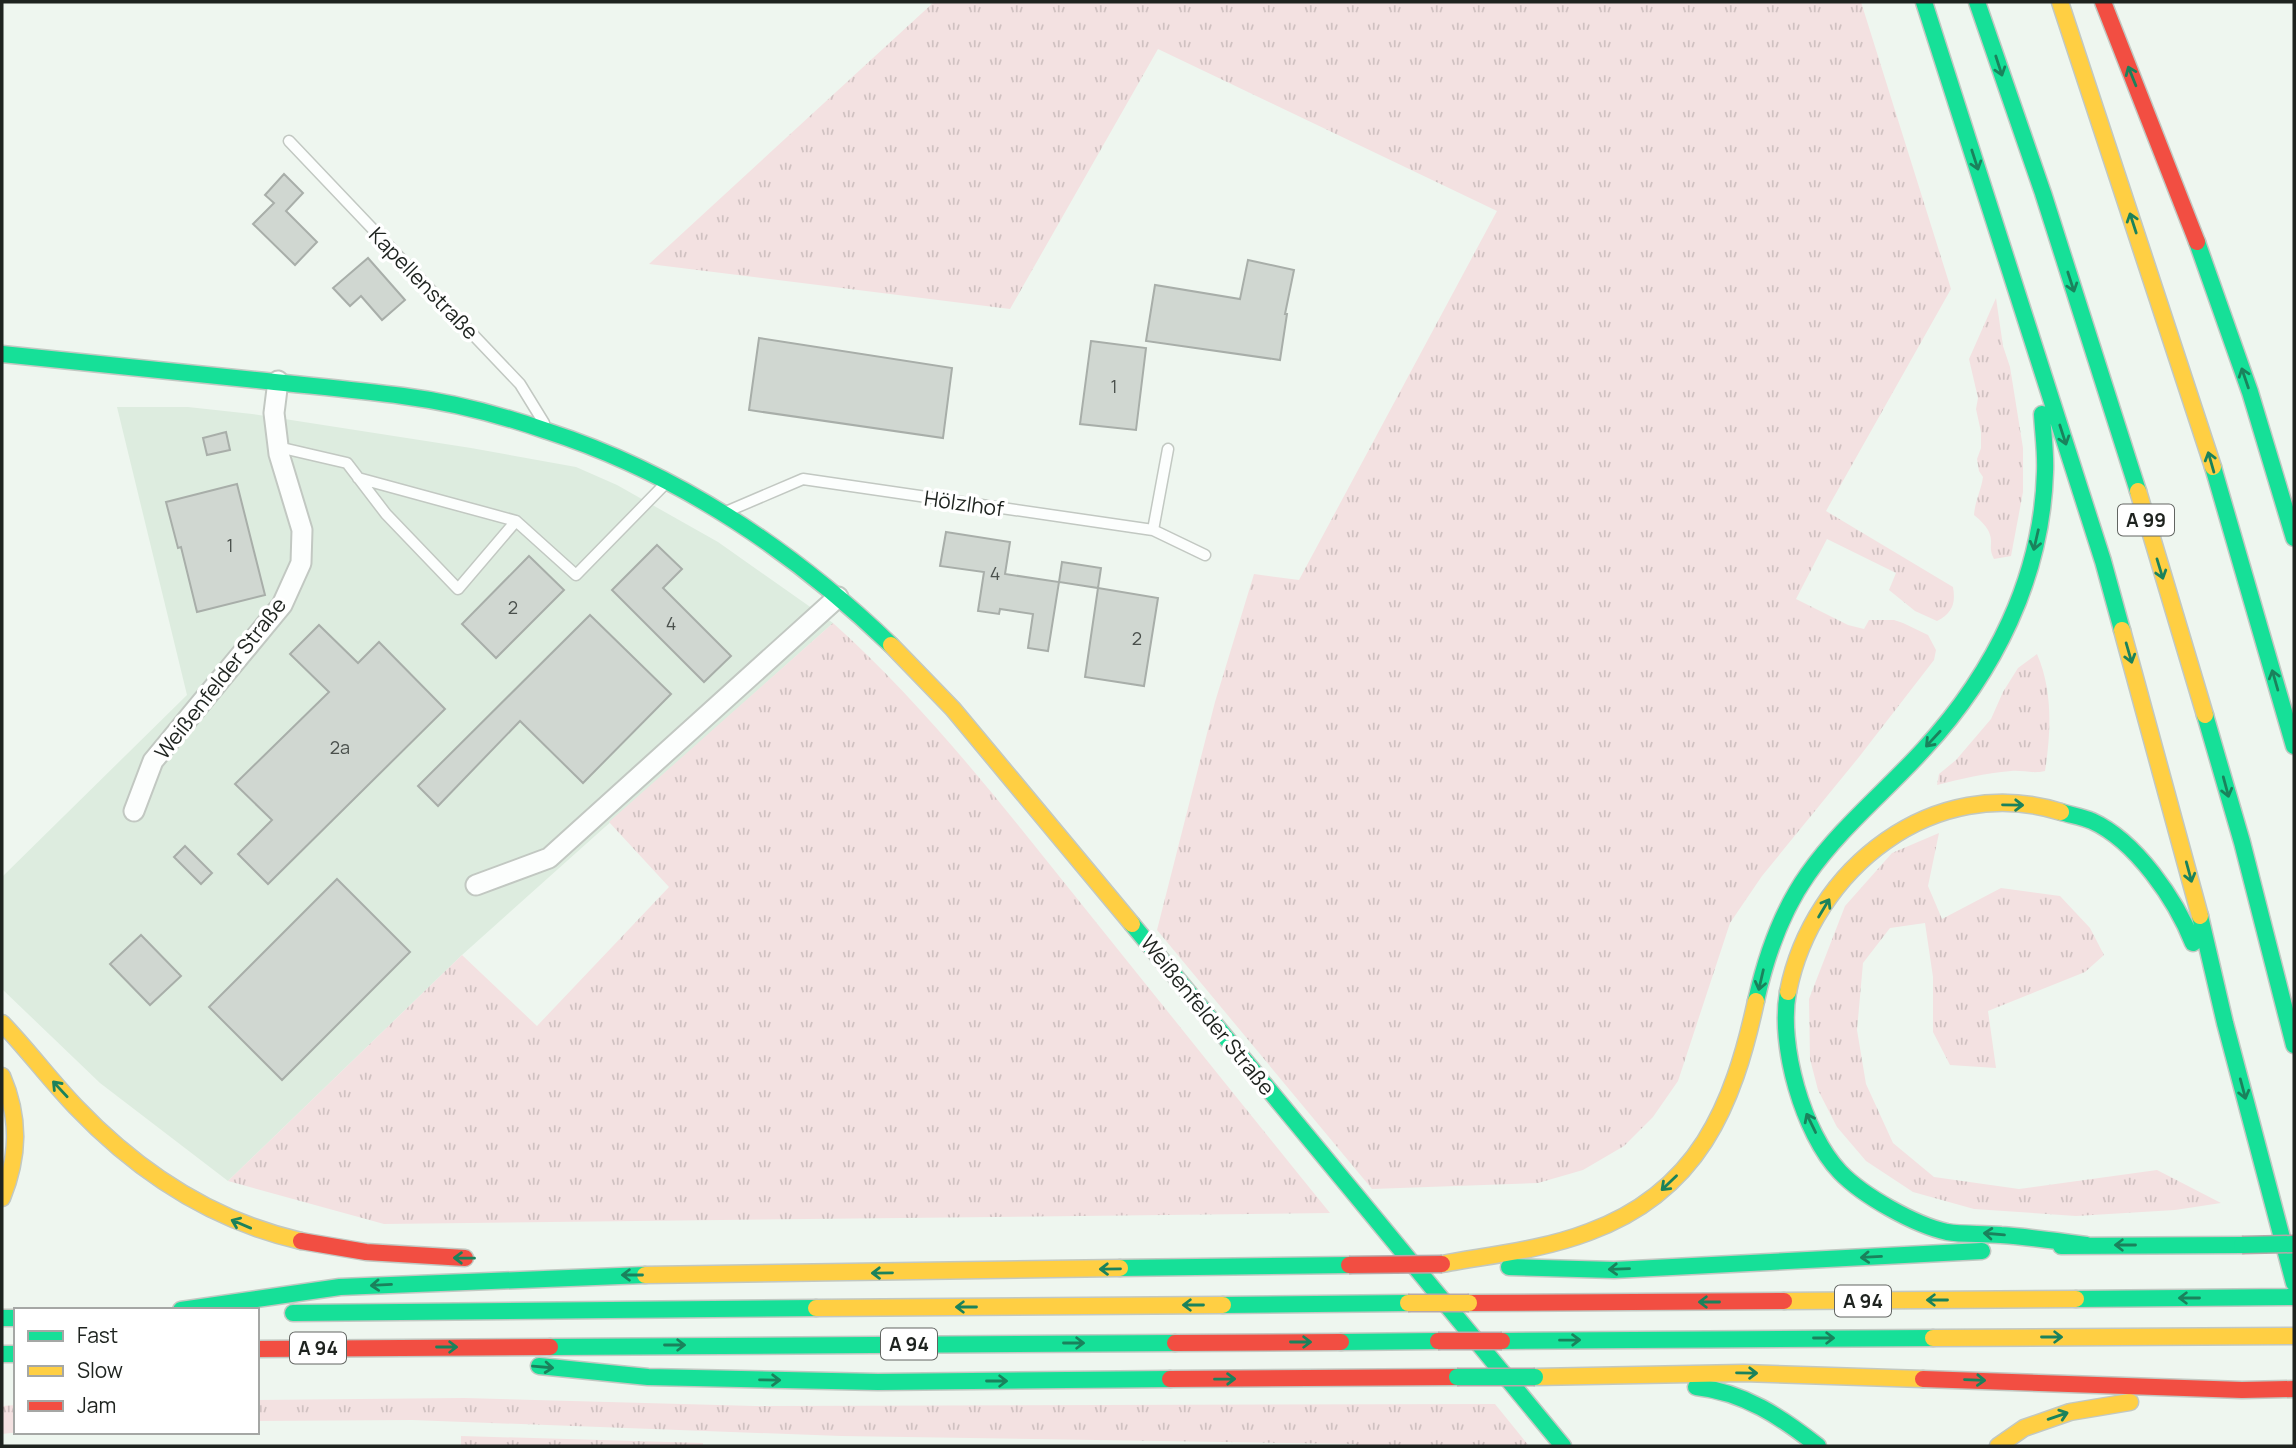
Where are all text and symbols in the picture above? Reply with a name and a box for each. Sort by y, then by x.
one-way arrow [1994,55,2006,77]
one-way arrow [2124,65,2137,87]
one-way arrow [1969,149,1982,171]
one-way arrow [2126,212,2138,234]
street label: Kapellenstraße [363,221,485,345]
one-way arrow [2065,271,2078,293]
one-way arrow [2238,367,2250,389]
house number: 1 [1110,374,1118,398]
one-way arrow [2058,424,2070,446]
one-way arrow [2204,451,2217,473]
street label: Hölzlhof [922,484,1006,523]
road number: A 99 [2118,505,2174,536]
one-way arrow [2029,528,2042,551]
house number: 1 [226,533,234,557]
one-way arrow [2155,558,2168,580]
house number: 4 [990,561,1000,585]
street label: Weißenfelder Straße [148,591,292,765]
house number: 2 [508,595,518,619]
house number: 4 [666,611,676,635]
house number: 2 [1132,626,1142,650]
one-way arrow [2123,642,2136,664]
one-way arrow [2268,670,2281,692]
one-way arrow [1925,730,1942,747]
house number: 2a [330,735,350,759]
one-way arrow [2220,775,2233,798]
one-way arrow [2001,799,2024,812]
one-way arrow [2184,861,2197,883]
one-way arrow [1817,899,1832,918]
street label: Weißenfelder Straße [1135,929,1281,1101]
one-way arrow [1754,968,1767,991]
one-way arrow [2237,1077,2250,1100]
one-way arrow [52,1081,69,1098]
one-way arrow [1804,1113,1817,1134]
one-way arrow [1661,1175,1678,1192]
one-way arrow [231,1217,252,1230]
one-way arrow [1983,1227,2006,1240]
one-way arrow [2114,1238,2137,1252]
one-way arrow [1860,1250,1883,1263]
one-way arrow [453,1252,476,1265]
one-way arrow [1098,1262,1121,1276]
one-way arrow [1608,1263,1631,1276]
one-way arrow [871,1266,894,1279]
one-way arrow [621,1268,644,1282]
one-way arrow [369,1278,392,1291]
road number: A 94 [1835,1286,1891,1316]
one-way arrow [2177,1291,2200,1305]
one-way arrow [1925,1293,1948,1307]
one-way arrow [1698,1295,1721,1309]
one-way arrow [1182,1298,1205,1312]
one-way arrow [954,1300,977,1314]
legend [14,1308,259,1434]
text: Fast [77,1321,118,1349]
road number: A 94 [881,1328,937,1360]
one-way arrow [2040,1330,2063,1344]
one-way arrow [1812,1331,1835,1345]
road number: A 94 [290,1332,346,1364]
one-way arrow [1558,1333,1581,1347]
one-way arrow [1289,1335,1312,1349]
one-way arrow [1062,1336,1085,1350]
one-way arrow [663,1338,686,1352]
one-way arrow [435,1340,458,1353]
text: Slow [77,1356,123,1384]
one-way arrow [531,1361,554,1374]
one-way arrow [1736,1366,1759,1380]
one-way arrow [1213,1372,1236,1386]
one-way arrow [758,1373,781,1387]
one-way arrow [1963,1373,1986,1386]
one-way arrow [985,1374,1008,1388]
text: Jam [77,1391,116,1419]
one-way arrow [2047,1409,2069,1421]

